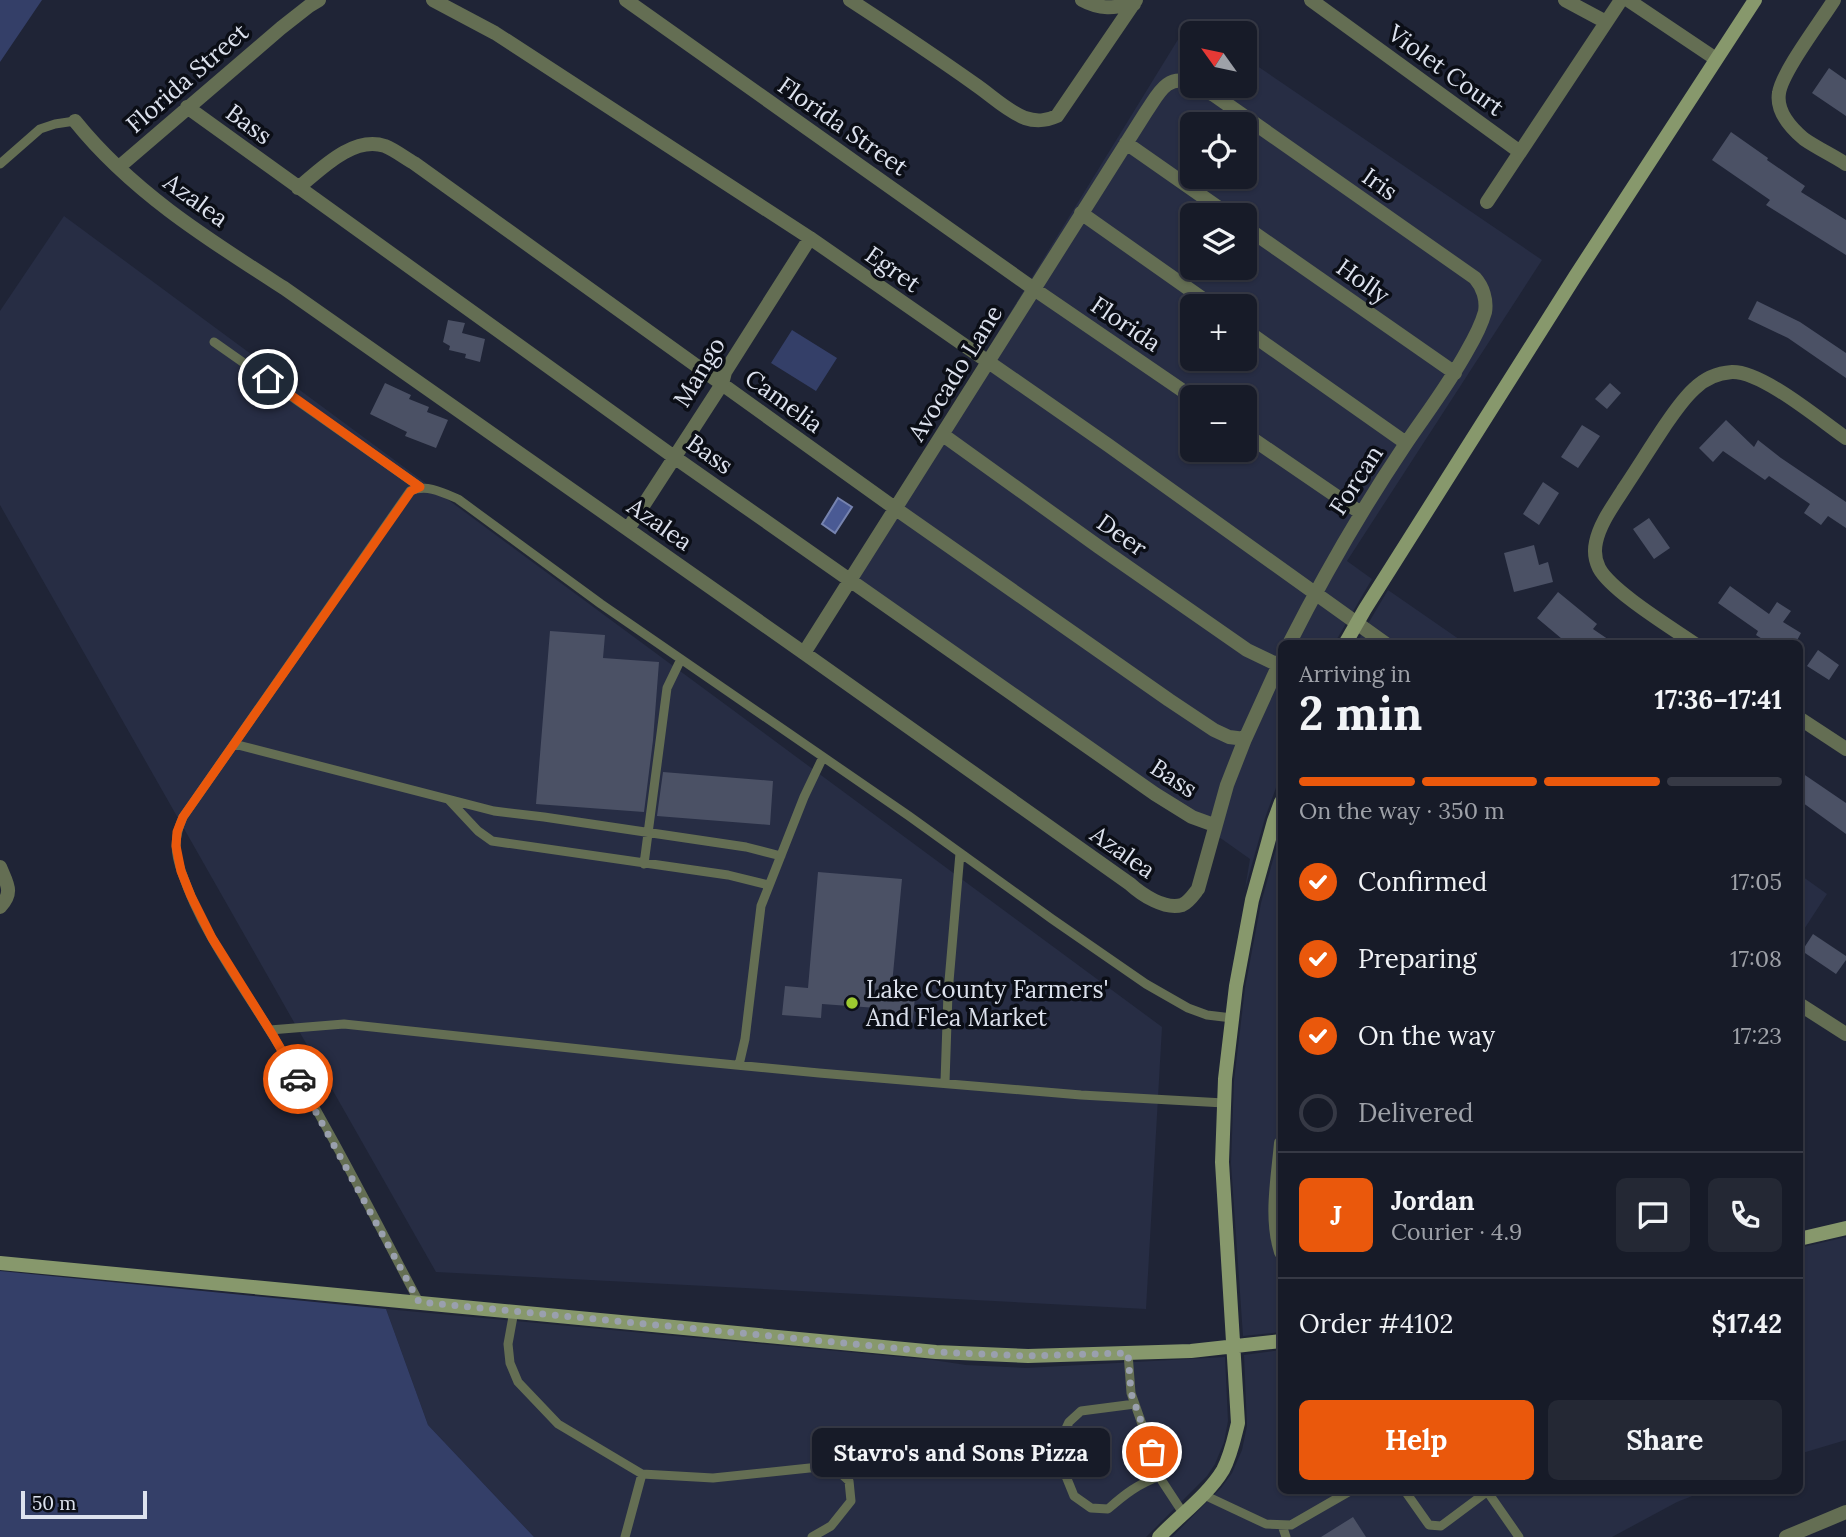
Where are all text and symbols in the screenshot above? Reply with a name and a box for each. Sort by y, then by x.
street label: Florida Street [119,16,255,140]
street label: Violet Court [1381,17,1511,123]
north arrow [1180,21,1256,98]
map controls [1180,21,1257,462]
street label: Florida Street [772,70,915,183]
street label: Bass [220,97,278,151]
button: locate [1180,112,1257,189]
street label: Iris [1356,161,1404,207]
street label: Azalea [157,166,234,234]
button: layers [1180,203,1257,280]
street label: Egret [859,239,927,299]
street label: Holly [1330,252,1396,310]
street label: Florida [1085,289,1167,359]
button: + [1180,294,1257,371]
street label: Avocado Lane [900,299,1009,448]
street label: Mango [666,331,732,413]
pin [238,349,298,409]
icon: home [249,360,287,398]
street label: Camelia [739,362,829,440]
button: − [1180,385,1257,462]
street label: Bass [681,427,739,481]
street label: Forcan [1322,439,1390,521]
street label: Azalea [621,490,698,557]
street label: Deer [1091,507,1154,564]
text: Arriving in [1299,659,1411,688]
text: 17:36–17:41 [1655,683,1782,716]
text: 2 min [1299,684,1422,743]
street label: Bass [1145,752,1203,804]
text: On the way · 350 m [1299,796,1505,825]
street label: Azalea [1084,818,1161,885]
icon: check [1299,863,1337,901]
text: Confirmed [1358,865,1487,898]
text: 17:05 [1730,867,1782,896]
icon: check [1299,940,1337,978]
text: Preparing [1358,942,1477,975]
text: 17:08 [1730,944,1782,973]
place label: Lake County Farmers' And Flea Market [865,974,1109,1033]
marker: Lake County Farmers' And Flea Market [844,995,860,1011]
icon: check [1299,1017,1337,1055]
text: On the way [1358,1019,1495,1052]
text: 17:23 [1732,1021,1782,1050]
courier [263,1044,333,1114]
icon: car [279,1060,317,1098]
text: Delivered [1358,1096,1474,1129]
button: chat [1616,1178,1690,1252]
button: phone [1708,1178,1782,1252]
text: Jordan [1391,1184,1475,1217]
text: J [1330,1199,1342,1232]
text: Courier · 4.9 [1391,1217,1522,1246]
text: Order #4102 [1299,1307,1454,1340]
text: $17.42 [1711,1307,1782,1340]
button: Help [1299,1400,1534,1480]
button: Share [1548,1400,1782,1480]
pin [1122,1422,1182,1482]
callout: Stavro's and Sons Pizza [813,1428,1110,1476]
icon: bag [1133,1433,1171,1471]
text: Stavro's and Sons Pizza [834,1438,1088,1467]
scale bar [21,1488,147,1520]
text: 50 m [32,1491,76,1515]

